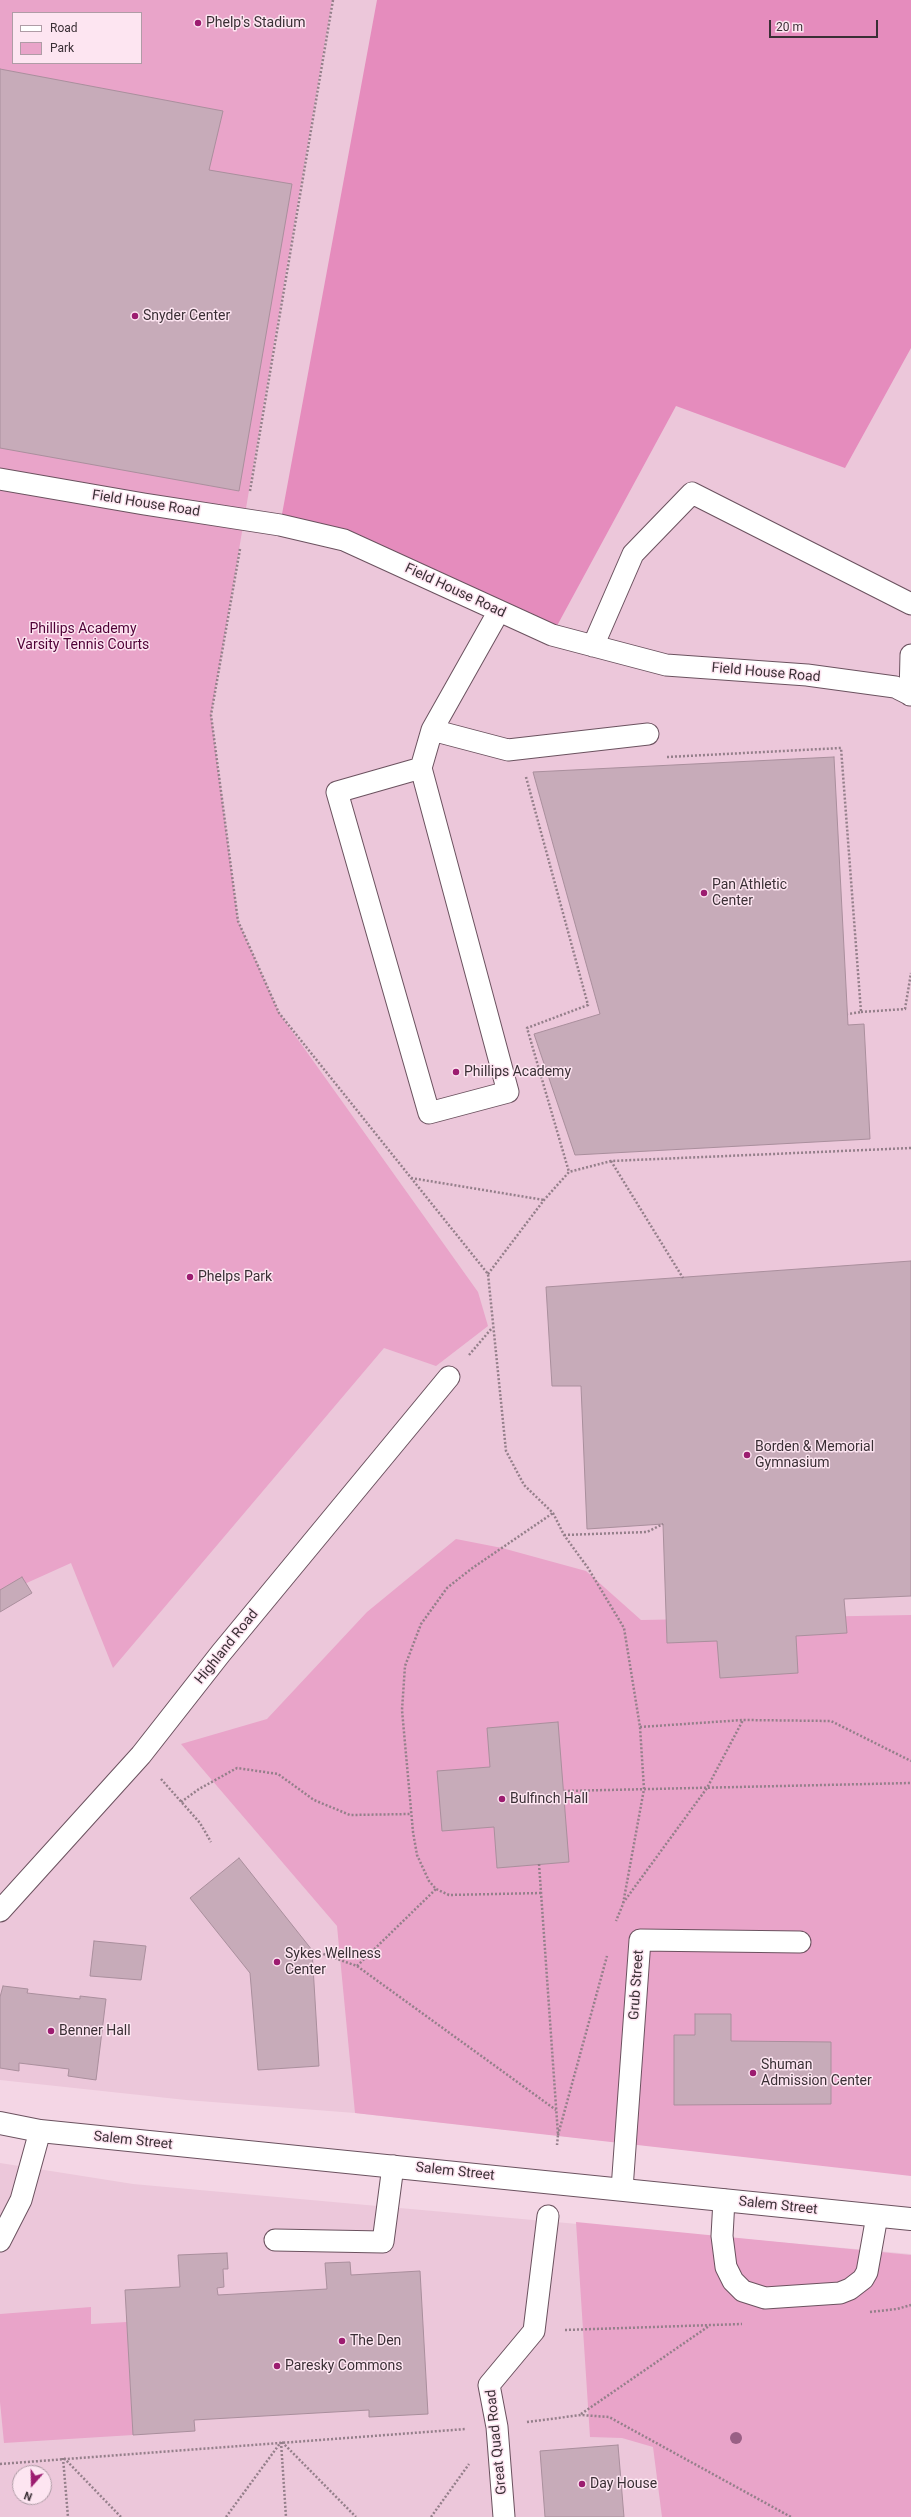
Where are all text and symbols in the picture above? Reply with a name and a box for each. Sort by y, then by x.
legend [12,12,142,64]
scale bar [771,12,880,38]
place label: Phelp's Stadium [206,15,305,31]
marker: Phelp's Stadium [193,18,203,28]
text: 20 m [776,20,803,34]
text: Road [50,21,78,35]
text: Park [50,41,74,55]
place label: Snyder Center [143,308,230,324]
marker: Snyder Center [130,311,140,321]
street label: Field House Road [91,487,201,521]
street label: Field House Road [402,560,508,622]
park label: Phillips Academy Varsity Tennis Courts [17,621,149,654]
street label: Field House Road [711,660,821,686]
place label: Pan Athletic Center [712,877,787,910]
marker: Pan Athletic Center [699,888,709,898]
place label: Phillips Academy [464,1064,571,1080]
marker: Phillips Academy [451,1067,461,1077]
place label: Phelps Park [198,1269,272,1285]
marker: Phelps Park [185,1272,195,1282]
place label: Borden & Memorial Gymnasium [755,1439,874,1472]
marker: Borden & Memorial Gymnasium [742,1450,752,1460]
street label: Highland Road [192,1606,262,1688]
place label: Bulfinch Hall [510,1791,588,1807]
marker: Bulfinch Hall [497,1794,507,1804]
place label: Sykes Wellness Center [285,1946,381,1978]
street label: Grub Street [626,1949,648,2021]
marker: Sykes Wellness Center [272,1957,282,1967]
place label: Benner Hall [59,2023,131,2039]
marker: Benner Hall [46,2026,56,2036]
place label: Shuman Admission Center [761,2057,872,2090]
marker: Shuman Admission Center [748,2068,758,2078]
street label: Salem Street [93,2128,173,2154]
street label: Salem Street [415,2159,495,2185]
street label: Salem Street [738,2193,818,2219]
place label: The Den [350,2333,401,2349]
marker: The Den [337,2336,347,2346]
place label: Paresky Commons [285,2358,402,2374]
marker: Paresky Commons [272,2361,282,2371]
street label: Great Quad Road [483,2389,511,2495]
north arrow [12,2465,52,2505]
place label: Day House [590,2476,657,2492]
marker: Day House [577,2479,587,2489]
text: N [22,2488,34,2503]

